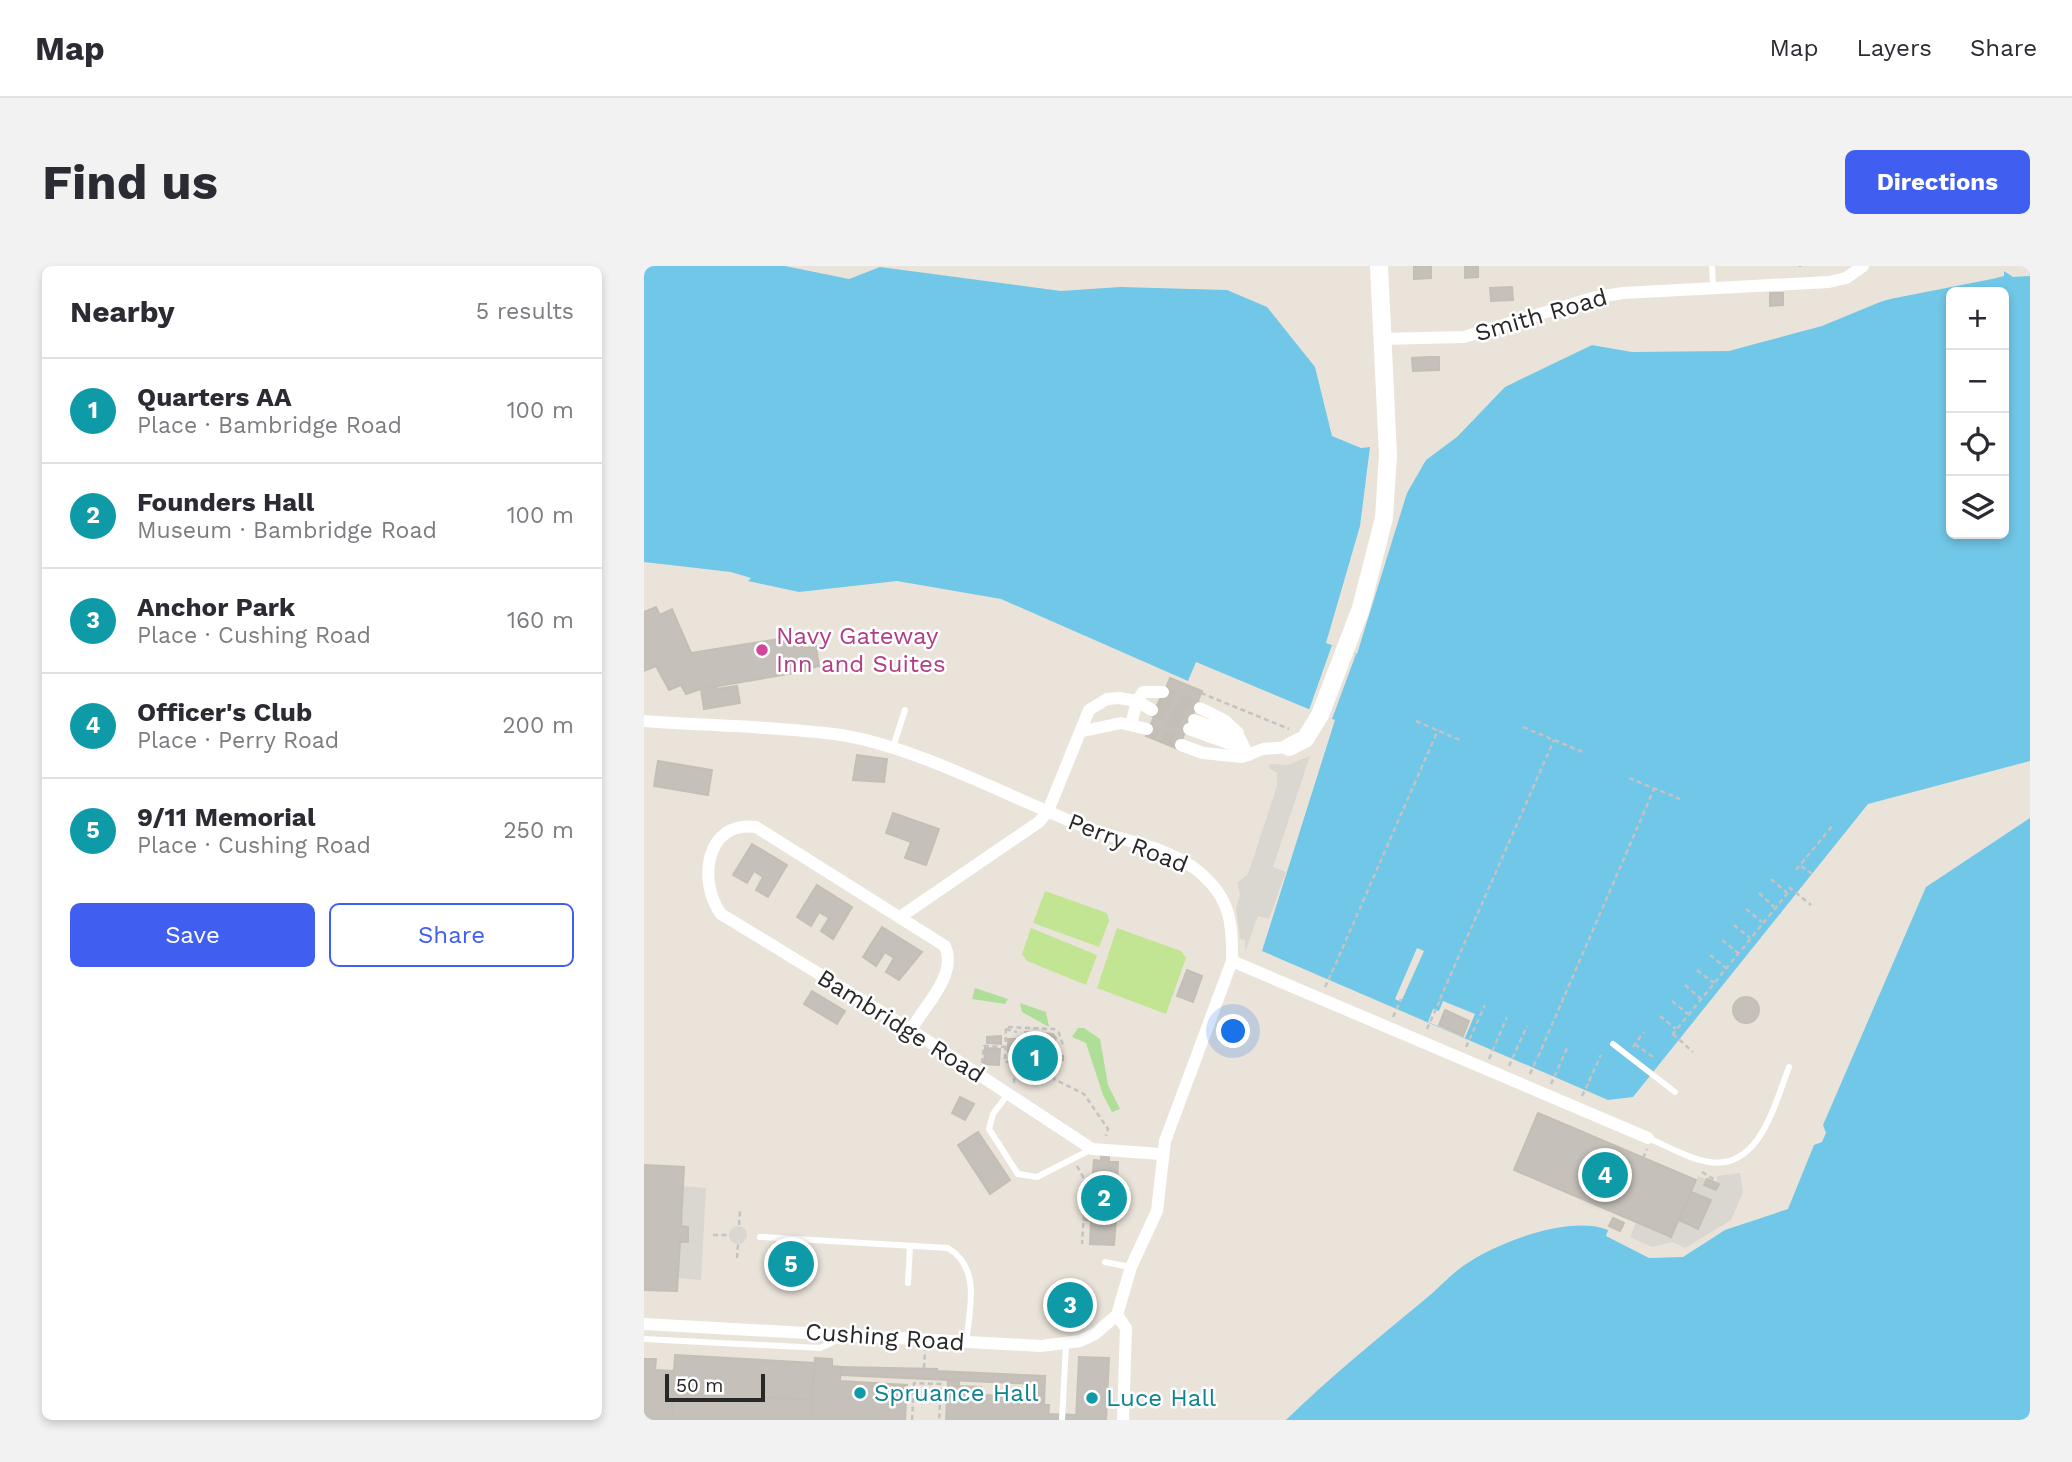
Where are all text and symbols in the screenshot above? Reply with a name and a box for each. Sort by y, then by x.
text: Map [35,29,105,68]
text: Map [1770,34,1818,62]
text: Layers [1856,34,1932,62]
text: Share [1970,34,2037,62]
button: Directions [1845,150,2030,214]
text: Find us [42,153,218,211]
street label: Smith Road [1472,283,1610,347]
map controls [1946,287,2009,539]
button: + [1946,287,2009,350]
text: Nearby [70,294,175,329]
text: 5 results [476,298,574,325]
button: − [1946,350,2009,413]
text: Quarters AA [137,382,291,412]
text: 1 [88,397,98,424]
text: 100 m [507,397,574,424]
text: Place · Bambridge Road [137,412,402,439]
button: locate [1946,413,2009,476]
button: layers [1946,476,2009,539]
text: Founders Hall [137,487,314,517]
text: 2 [86,502,100,529]
text: 100 m [507,502,574,529]
text: Museum · Bambridge Road [137,517,437,544]
text: Anchor Park [137,592,295,622]
text: 3 [86,607,100,634]
text: 160 m [507,607,574,634]
text: Place · Cushing Road [137,622,371,649]
place label: Navy Gateway Inn and Suites [776,622,946,678]
marker: Navy Gateway Inn and Suites [754,642,770,658]
text: Officer's Club [137,697,312,727]
text: 4 [86,712,100,739]
text: 200 m [502,712,574,739]
text: Place · Perry Road [137,727,339,754]
text: 9/11 Memorial [137,802,315,832]
street label: Perry Road [1064,807,1192,879]
text: 5 [86,817,100,844]
text: 250 m [503,817,574,844]
text: Place · Cushing Road [137,832,371,859]
button: Save [70,903,315,967]
button: Share [329,903,574,967]
street label: Bambridge Road [812,963,990,1089]
your location [1216,1014,1250,1048]
pin: 1 [1012,1032,1058,1084]
pin: 4 [1582,1149,1628,1201]
pin: 2 [1081,1172,1127,1224]
pin: 5 [768,1238,814,1290]
pin: 3 [1047,1279,1093,1331]
street label: Cushing Road [804,1317,966,1357]
scale bar [665,1371,765,1403]
text: 50 m [676,1374,723,1397]
place label: Spruance Hall [874,1379,1039,1407]
place label: Luce Hall [1106,1384,1217,1412]
marker: Spruance Hall [852,1385,868,1401]
marker: Luce Hall [1084,1390,1100,1406]

